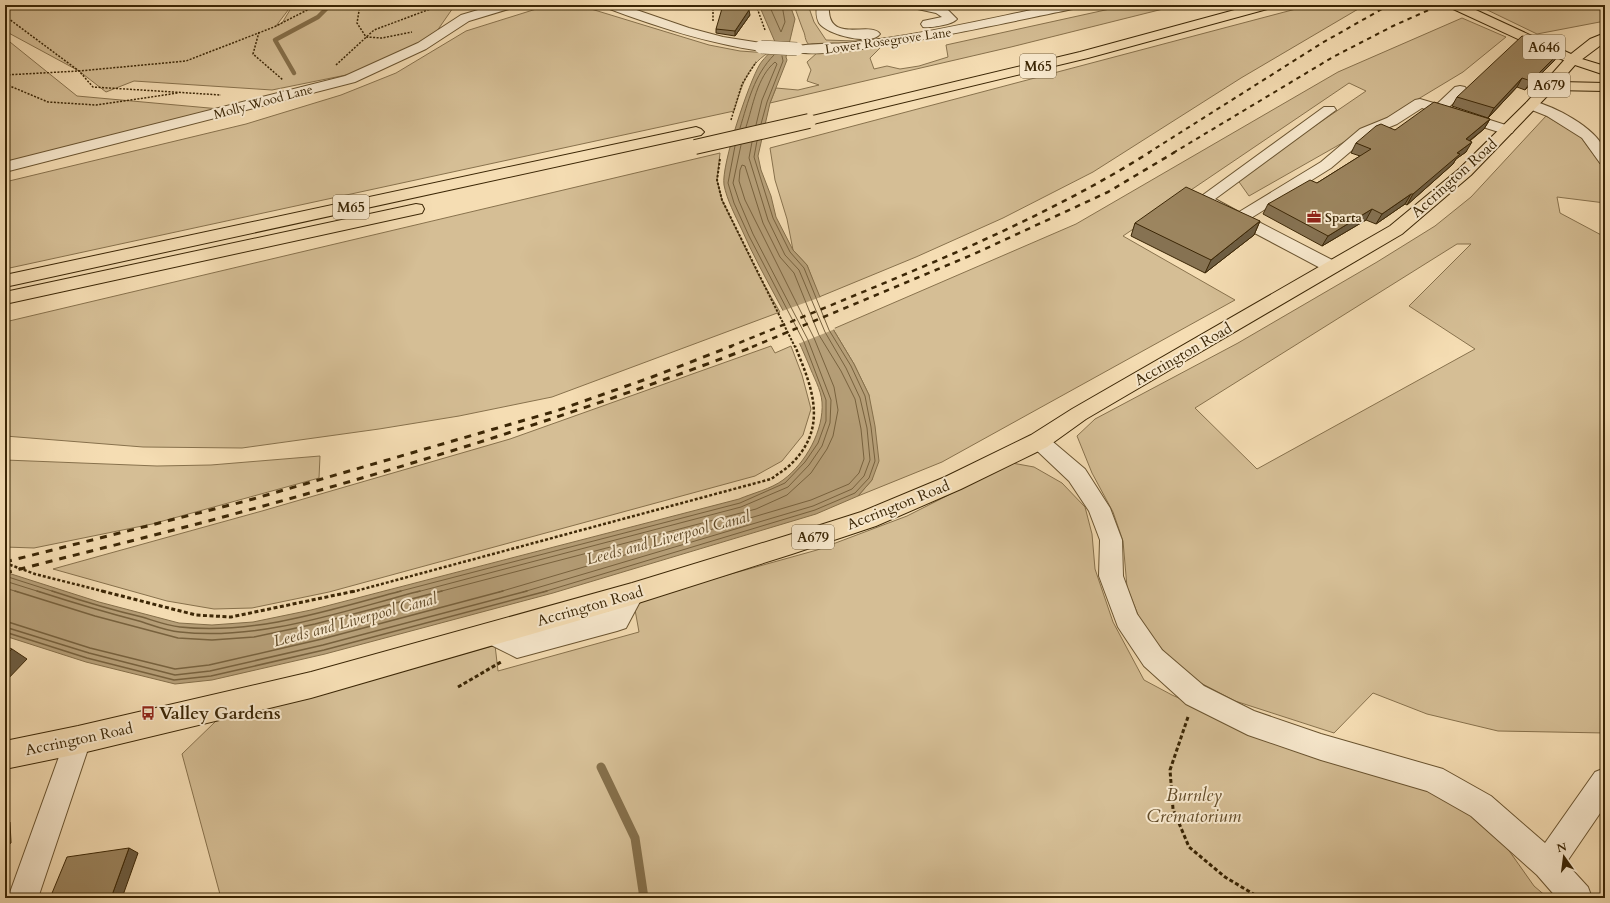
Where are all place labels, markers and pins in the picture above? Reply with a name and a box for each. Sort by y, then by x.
office icon: Sparta [1306,209,1322,225]
place label: Sparta [1325,209,1363,227]
place label: Valley Gardens [159,701,281,726]
bus stop icon: Valley Gardens [140,705,156,721]

